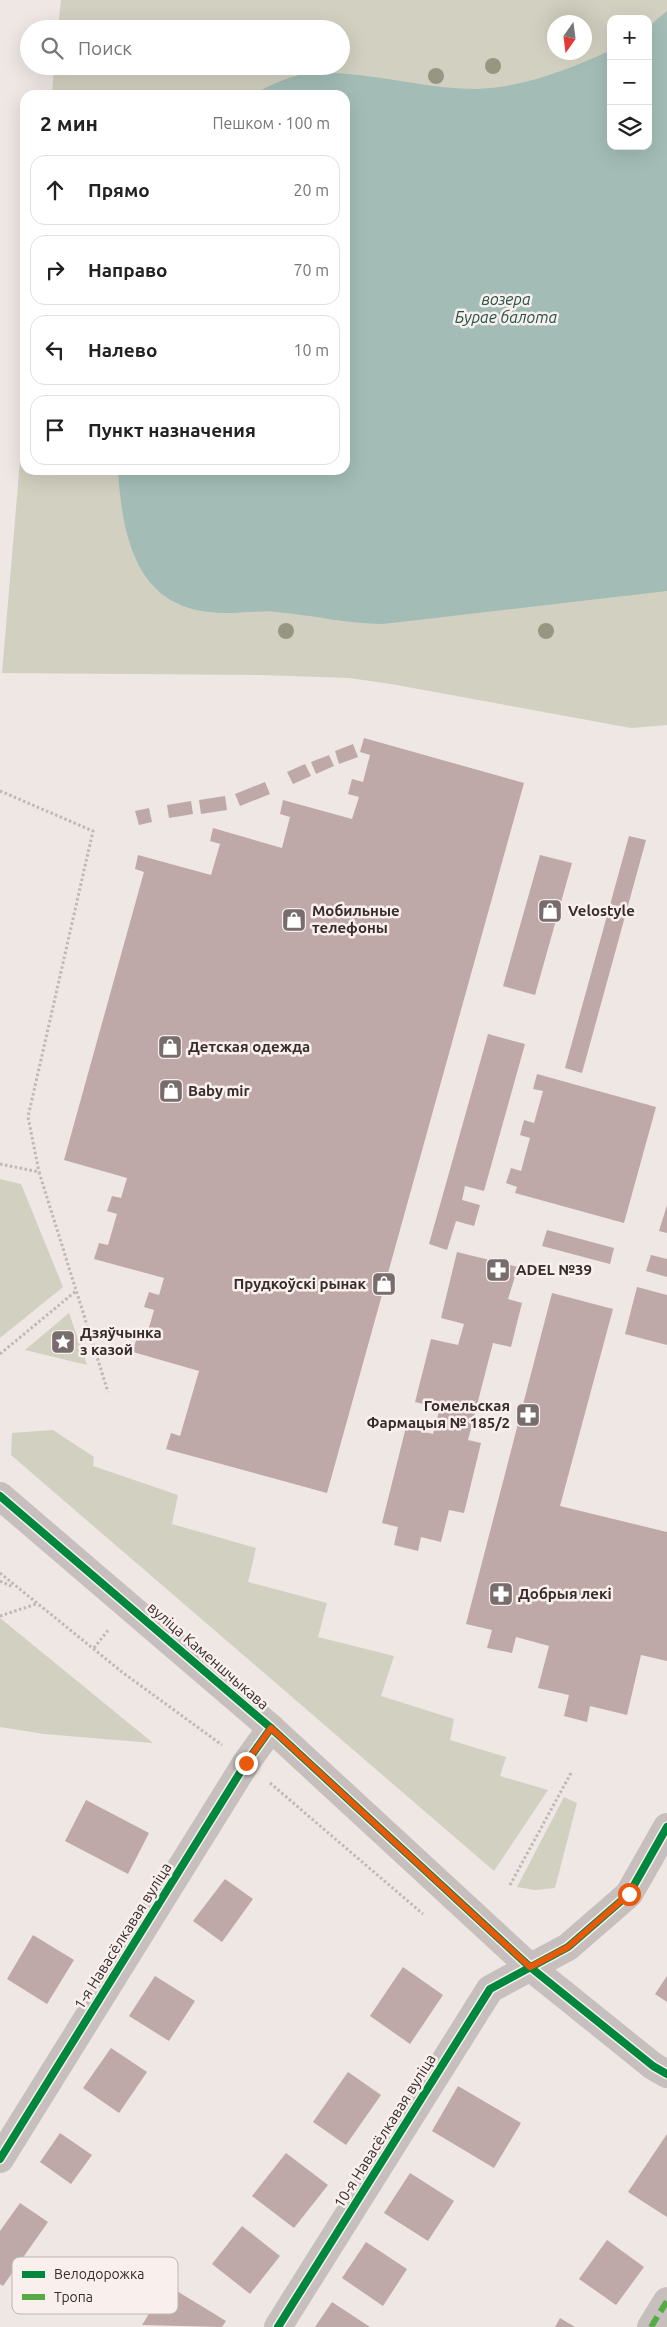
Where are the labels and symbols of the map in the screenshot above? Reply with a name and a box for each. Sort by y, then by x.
north arrow [547,15,592,60]
water label: возера Бурае балота [455,290,558,326]
shop icon: Velostyle [537,898,563,924]
place label: Мобильные телефоны [312,902,400,936]
place label: Velostyle [568,902,635,919]
shop icon: Мобильные телефоны [281,907,307,933]
shop icon: Детская одежда [157,1034,183,1060]
place label: Детская одежда [188,1038,310,1055]
shop icon: Baby mir [158,1078,184,1104]
place label: Baby mir [188,1082,251,1099]
pharmacy icon: ADEL №39 [485,1257,511,1283]
place label: ADEL №39 [516,1261,592,1278]
shop icon: Прудкоўскі рынак [371,1271,397,1297]
place label: Прудкоўскі рынак [234,1275,366,1292]
place label: Дзяўчынка з казой [80,1324,162,1358]
place icon: Дзяўчынка з казой [50,1329,76,1355]
place label: Гомельская Фармацыя № 185/2 [367,1397,510,1431]
pharmacy icon: Гомельская Фармацыя № 185/2 [515,1402,541,1428]
pharmacy icon: Добрыя лекі [488,1581,514,1607]
place label: Добрыя лекі [518,1585,612,1602]
street label: вуліца Каменшчыкава [144,1598,272,1713]
route end [235,1752,258,1775]
street label: 1-я Навасёлкавая вуліца [70,1859,175,2012]
route start [618,1883,641,1906]
street label: 10-я Навасёлкавая вуліца [330,2051,439,2211]
legend [12,2257,178,2314]
text: Велодорожка [54,2266,144,2282]
text: Тропа [54,2289,93,2305]

